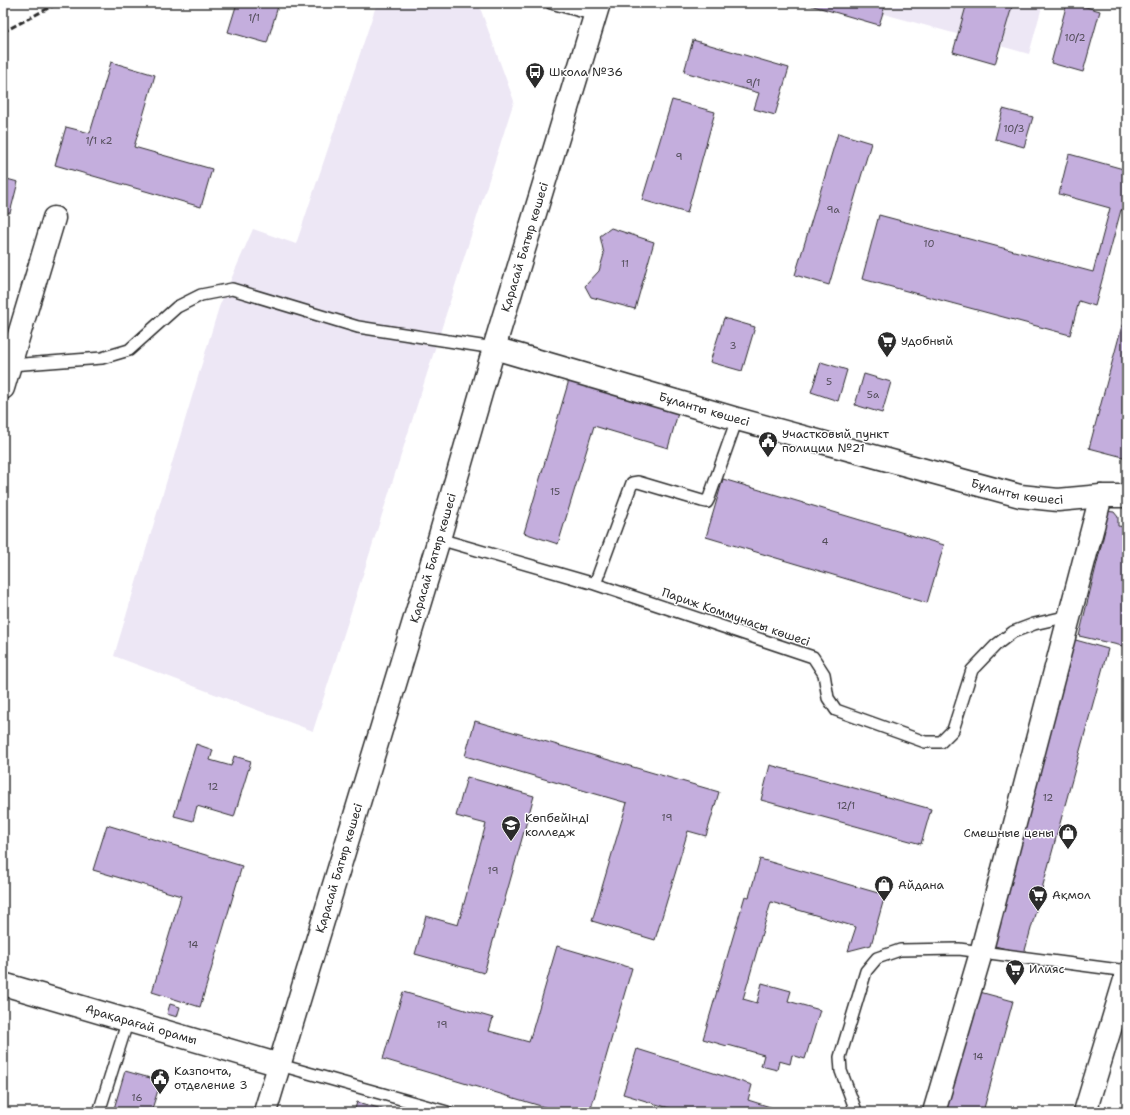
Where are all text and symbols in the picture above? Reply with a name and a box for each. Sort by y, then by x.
house number: 1/1 [248,11,260,24]
house number: 10/2 [1065,31,1086,44]
bus stop icon: Школа №36 [524,61,546,89]
place label: Школа №36 [549,64,623,80]
house number: 9/1 [746,76,760,89]
house number: 10/3 [1003,122,1025,135]
house number: 1/1 к2 [85,134,113,147]
house number: 9 [676,150,683,163]
street label: Қарасай Батыр көшесі [497,180,552,314]
house number: 9а [826,203,840,216]
house number: 10 [924,237,934,250]
house number: 11 [621,257,629,270]
supermarket icon: Удобный [876,330,898,358]
place label: Удобный [901,333,953,349]
house number: 3 [730,339,737,352]
house number: 5 [826,375,832,388]
house number: 5а [867,388,880,401]
street label: Бұланты көшесі [657,389,751,430]
place label: Участковый пункт полиции №21 [782,426,890,456]
public building icon: Участковый пункт полиции №21 [757,430,779,458]
street label: Бұланты көшесі [969,475,1064,508]
house number: 15 [550,485,560,498]
street label: Қарасай Батыр көшесі [406,491,460,625]
house number: 4 [822,535,829,548]
street label: Париж Коммунасы көшесі [660,584,812,650]
house number: 12 [208,780,218,793]
house number: 12 [1043,791,1053,804]
house number: 12/1 [837,799,855,812]
street label: Қарасай Батыр көшесі [312,801,366,935]
place label: Көпбейінді колледж [525,810,589,840]
house number: 19 [662,811,672,824]
school or university icon: Көпбейінді колледж [500,814,522,842]
shop icon: Смешные цены [1057,822,1079,850]
place label: Смешные цены [964,825,1054,841]
house number: 19 [488,864,498,877]
shop icon: Айдана [873,874,895,902]
place label: Айдана [898,877,945,893]
supermarket icon: Ақмол [1027,884,1049,912]
place label: Ақмол [1052,887,1091,903]
house number: 14 [188,938,198,951]
supermarket icon: Илияс [1004,958,1026,986]
place label: Илияс [1029,961,1065,977]
street label: Арақарағай орамы [84,1001,199,1048]
house number: 19 [437,1018,447,1031]
house number: 14 [973,1050,983,1063]
place label: Казпочта, отделение 3 [174,1063,248,1093]
public building icon: Казпочта, отделение 3 [149,1067,171,1095]
house number: 16 [132,1091,142,1104]

